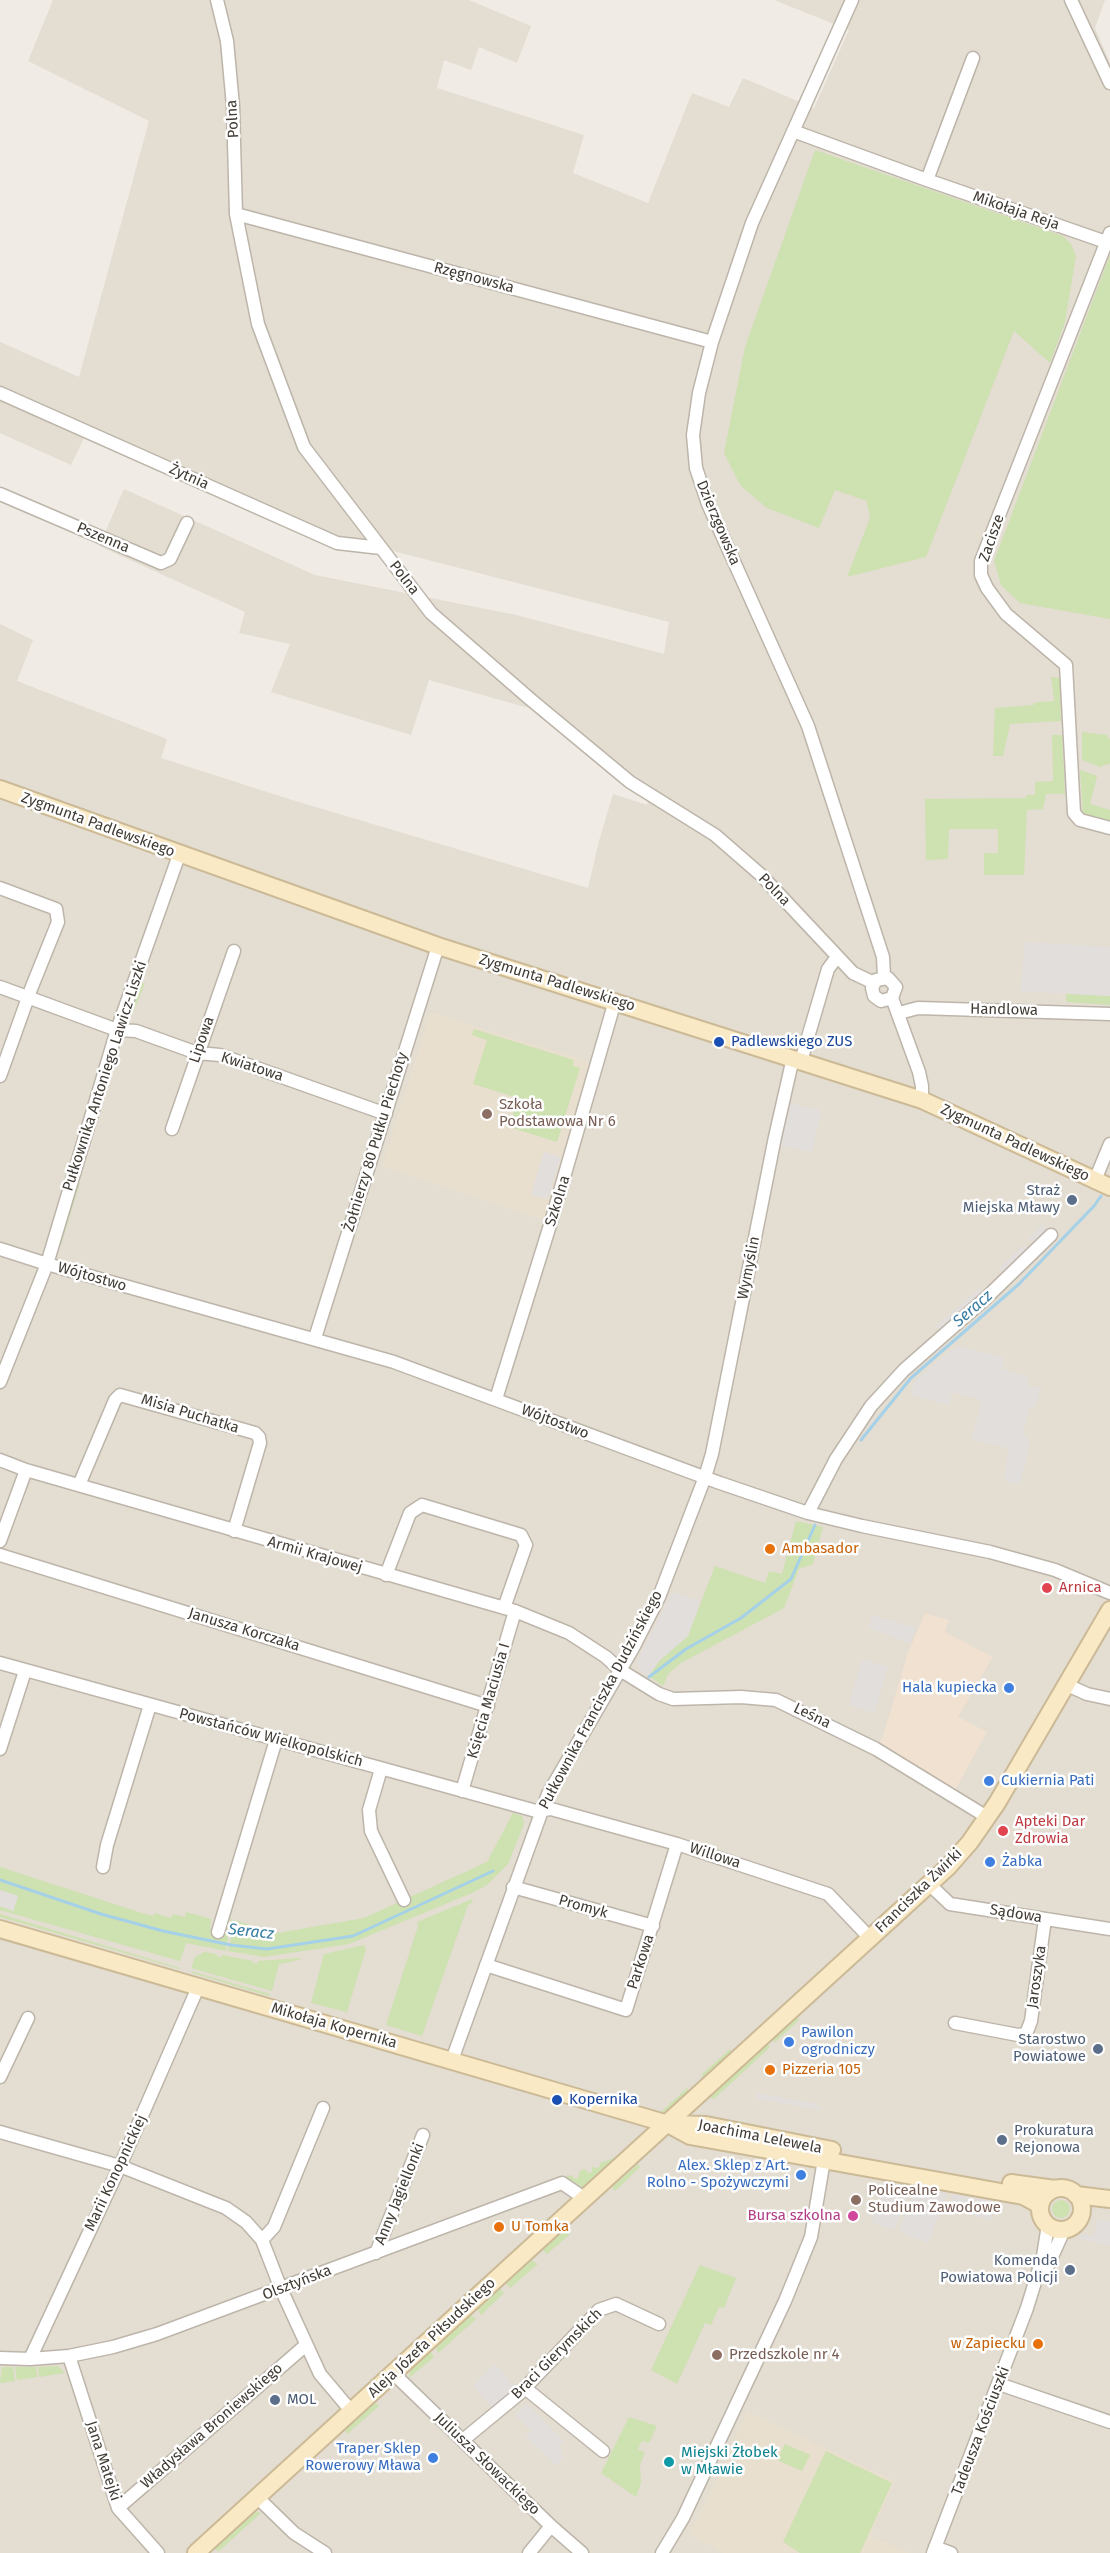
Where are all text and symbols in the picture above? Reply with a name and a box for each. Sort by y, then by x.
street label: Polna [223,99,243,139]
street label: Mikołaja Reja [970,188,1062,234]
street label: Rzęgnowska [432,259,516,297]
street label: Żytnia [166,460,212,494]
street label: Dzierzgowska [692,478,744,568]
street label: Zacisze [976,512,1008,564]
street label: Pszenna [74,519,132,557]
street label: Polna [385,557,423,599]
street label: Zygmunta Padlewskiego [19,789,177,861]
street label: Polna [754,870,794,910]
street label: Zygmunta Padlewskiego [477,951,637,1015]
street label: Pułkownika Antoniego Lawicz-Liszki [59,959,151,1193]
street label: Handlowa [970,1000,1038,1020]
street label: Lipowa [186,1014,218,1066]
place label: Padlewskiego ZUS [731,1033,852,1051]
marker: Padlewskiego ZUS [712,1035,726,1049]
street label: Kwiatowa [218,1048,286,1086]
street label: Żołnierzy 80 Pułku Piechoty [340,1050,412,1234]
place label: Szkoła Podstawowa Nr 6 [499,1096,616,1131]
street label: Zygmunta Padlewskiego [938,1101,1092,1185]
marker: Szkoła Podstawowa Nr 6 [480,1107,494,1121]
street label: Szkolna [542,1173,574,1229]
place label: Straż Miejska Mławy [963,1182,1060,1217]
marker: Straż Miejska Mławy [1065,1193,1079,1207]
street label: Wymyślin [734,1235,764,1301]
street label: Wójtostwo [55,1259,129,1295]
water label: Seracz [949,1287,997,1331]
street label: Misia Puchatka [139,1391,241,1437]
street label: Wójtostwo [519,1401,591,1443]
street label: Armii Krajowej [265,1533,365,1577]
place label: Ambasador [782,1540,859,1558]
marker: Ambasador [763,1542,777,1556]
place label: Arnica [1059,1579,1102,1597]
marker: Arnica [1040,1581,1054,1595]
street label: Pułkownika Franciszka Dudzińskiego [535,1587,667,1813]
street label: Janusza Korczaka [186,1604,302,1656]
street label: Księcia Maciusia I [464,1641,514,1761]
place label: Hala kupiecka [902,1679,997,1697]
marker: Hala kupiecka [1002,1681,1016,1695]
street label: Leśna [790,1699,834,1733]
street label: Powstańców Wielkopolskich [177,1705,365,1771]
place label: Cukiernia Pati [1001,1772,1095,1790]
marker: Cukiernia Pati [982,1774,996,1788]
place label: Apteki Dar Zdrowia [1015,1813,1085,1848]
marker: Apteki Dar Zdrowia [996,1824,1010,1838]
street label: Willowa [687,1839,743,1873]
street label: Franciszka Żwirki [872,1845,966,1937]
place label: Żabka [1002,1853,1042,1871]
marker: Żabka [983,1855,997,1869]
street label: Promyk [556,1891,610,1923]
street label: Sądowa [989,1901,1043,1927]
water label: Seracz [227,1920,275,1944]
street label: Parkowa [624,1932,658,1992]
street label: Jaroszyka [1024,1944,1050,2010]
street label: Mikołaja Kopernika [269,1999,399,2053]
place label: Pawilon ogrodniczy [801,2024,875,2059]
place label: Starostwo Powiatowe [1013,2031,1086,2066]
marker: Pawilon ogrodniczy [782,2035,796,2049]
marker: Starostwo Powiatowe [1091,2042,1105,2056]
place label: Pizzeria 105 [782,2061,861,2079]
marker: Pizzeria 105 [763,2063,777,2077]
place label: Kopernika [569,2091,638,2109]
marker: Kopernika [550,2093,564,2107]
street label: Marii Konopnickiej [81,2112,151,2234]
street label: Joachima Lelewela [697,2116,823,2158]
place label: Prokuratura Rejonowa [1014,2122,1094,2157]
marker: Prokuratura Rejonowa [995,2133,1009,2147]
street label: Anny Jagiellonki [371,2140,429,2248]
place label: Alex. Sklep z Art. Rolno - Spożywczymi [647,2157,789,2192]
marker: Alex. Sklep z Art. Rolno - Spożywczymi [794,2168,808,2182]
place label: Policealne Studium Zawodowe [868,2182,1001,2217]
marker: Policealne Studium Zawodowe [849,2193,863,2207]
place label: Bursa szkolna [747,2207,841,2225]
marker: Bursa szkolna [846,2209,860,2223]
place label: U Tomka [511,2218,569,2236]
marker: U Tomka [492,2220,506,2234]
place label: Komenda Powiatowa Policji [940,2252,1058,2287]
street label: Olsztyńska [260,2262,334,2304]
marker: Komenda Powiatowa Policji [1063,2263,1077,2277]
street label: Aleja Józefa Piłsudskiego [364,2274,500,2402]
street label: Braci Gierymskich [508,2305,606,2403]
place label: w Zapiecku [951,2335,1026,2353]
marker: w Zapiecku [1031,2337,1045,2351]
place label: Przedszkole nr 4 [729,2346,840,2364]
marker: Przedszkole nr 4 [710,2348,724,2362]
street label: Władysława Broniewskiego [137,2359,287,2493]
street label: Tadeusza Kościuszki [948,2364,1014,2498]
place label: MOL [287,2391,316,2409]
marker: MOL [268,2393,282,2407]
street label: Juliusza Słowackiego [430,2409,544,2519]
street label: Jana Matejki [82,2419,124,2503]
place label: Traper Sklep Rowerowy Mława [305,2440,421,2475]
place label: Miejski Żłobek w Mławie [681,2444,778,2479]
marker: Traper Sklep Rowerowy Mława [426,2451,440,2465]
marker: Miejski Żłobek w Mławie [662,2455,676,2469]

